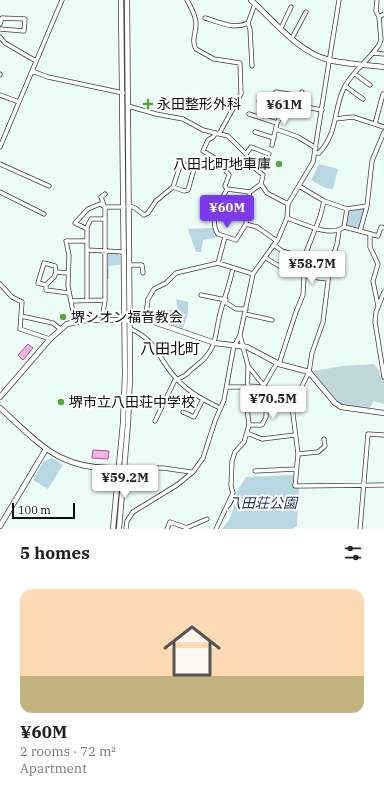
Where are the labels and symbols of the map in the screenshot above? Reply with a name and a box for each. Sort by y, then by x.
pin: ¥61M [260,92,308,126]
place label: 永田整形外科 [157,95,241,113]
marker: 永田整形外科 [142,98,154,110]
place label: 八田北町地車庫 [173,155,271,173]
marker: 八田北町地車庫 [274,159,284,169]
pin: ¥60M [203,195,251,229]
pin: ¥58.7M [279,251,345,285]
place label: 堺シオン福音教会 [71,308,183,326]
marker: 堺シオン福音教会 [58,312,68,322]
district label: 八田北町 [140,339,200,358]
pin: ¥70.5M [240,386,306,420]
place label: 堺市立八田荘中学校 [69,393,195,411]
marker: 堺市立八田荘中学校 [56,397,66,407]
pin: ¥59.2M [92,465,158,499]
park label: 八田荘公園 [227,494,299,512]
scale bar [12,501,75,520]

